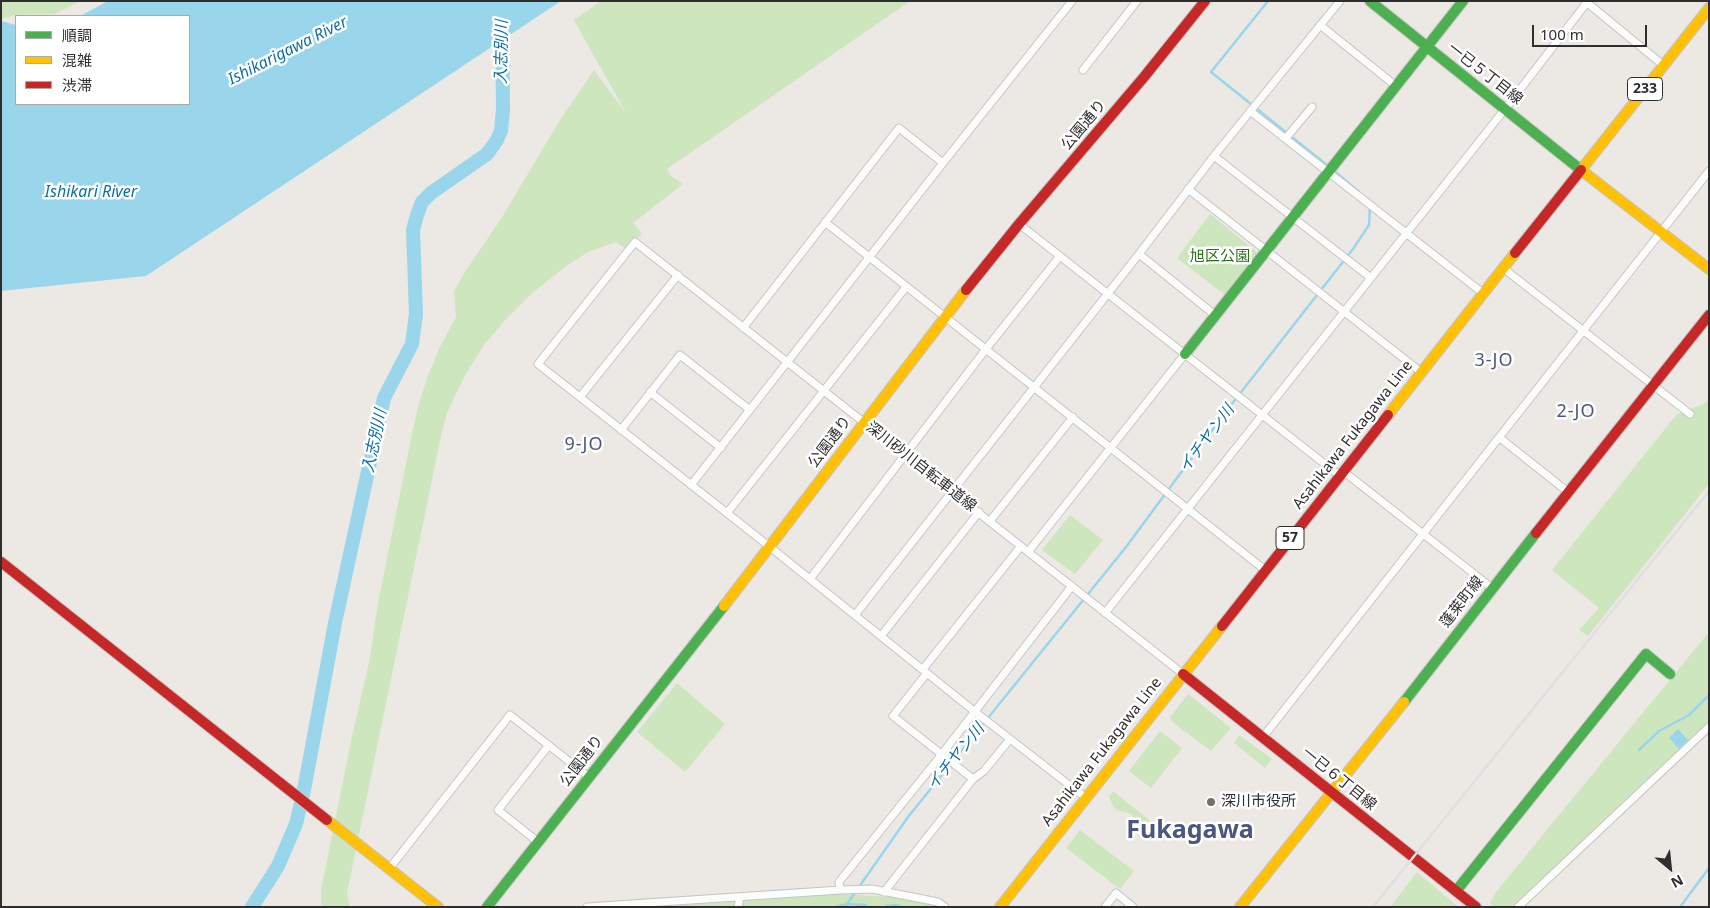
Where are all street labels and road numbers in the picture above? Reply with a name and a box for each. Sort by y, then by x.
street label: 一已５丁目線 [1444,39,1526,109]
road number: 233 [1628,78,1662,100]
street label: 公園通り [1058,96,1110,154]
street label: Asahikawa Fukagawa Line [1289,357,1417,513]
street label: 公園通り [805,413,855,471]
street label: 深川砂川自転車道線 [862,418,980,516]
road number: 57 [1276,526,1304,550]
street label: 蓬莱町線 [1436,573,1488,631]
street label: Asahikawa Fukagawa Line [1038,674,1166,830]
street label: 公園通り [556,732,608,790]
street label: 一已６丁目線 [1298,744,1380,814]

